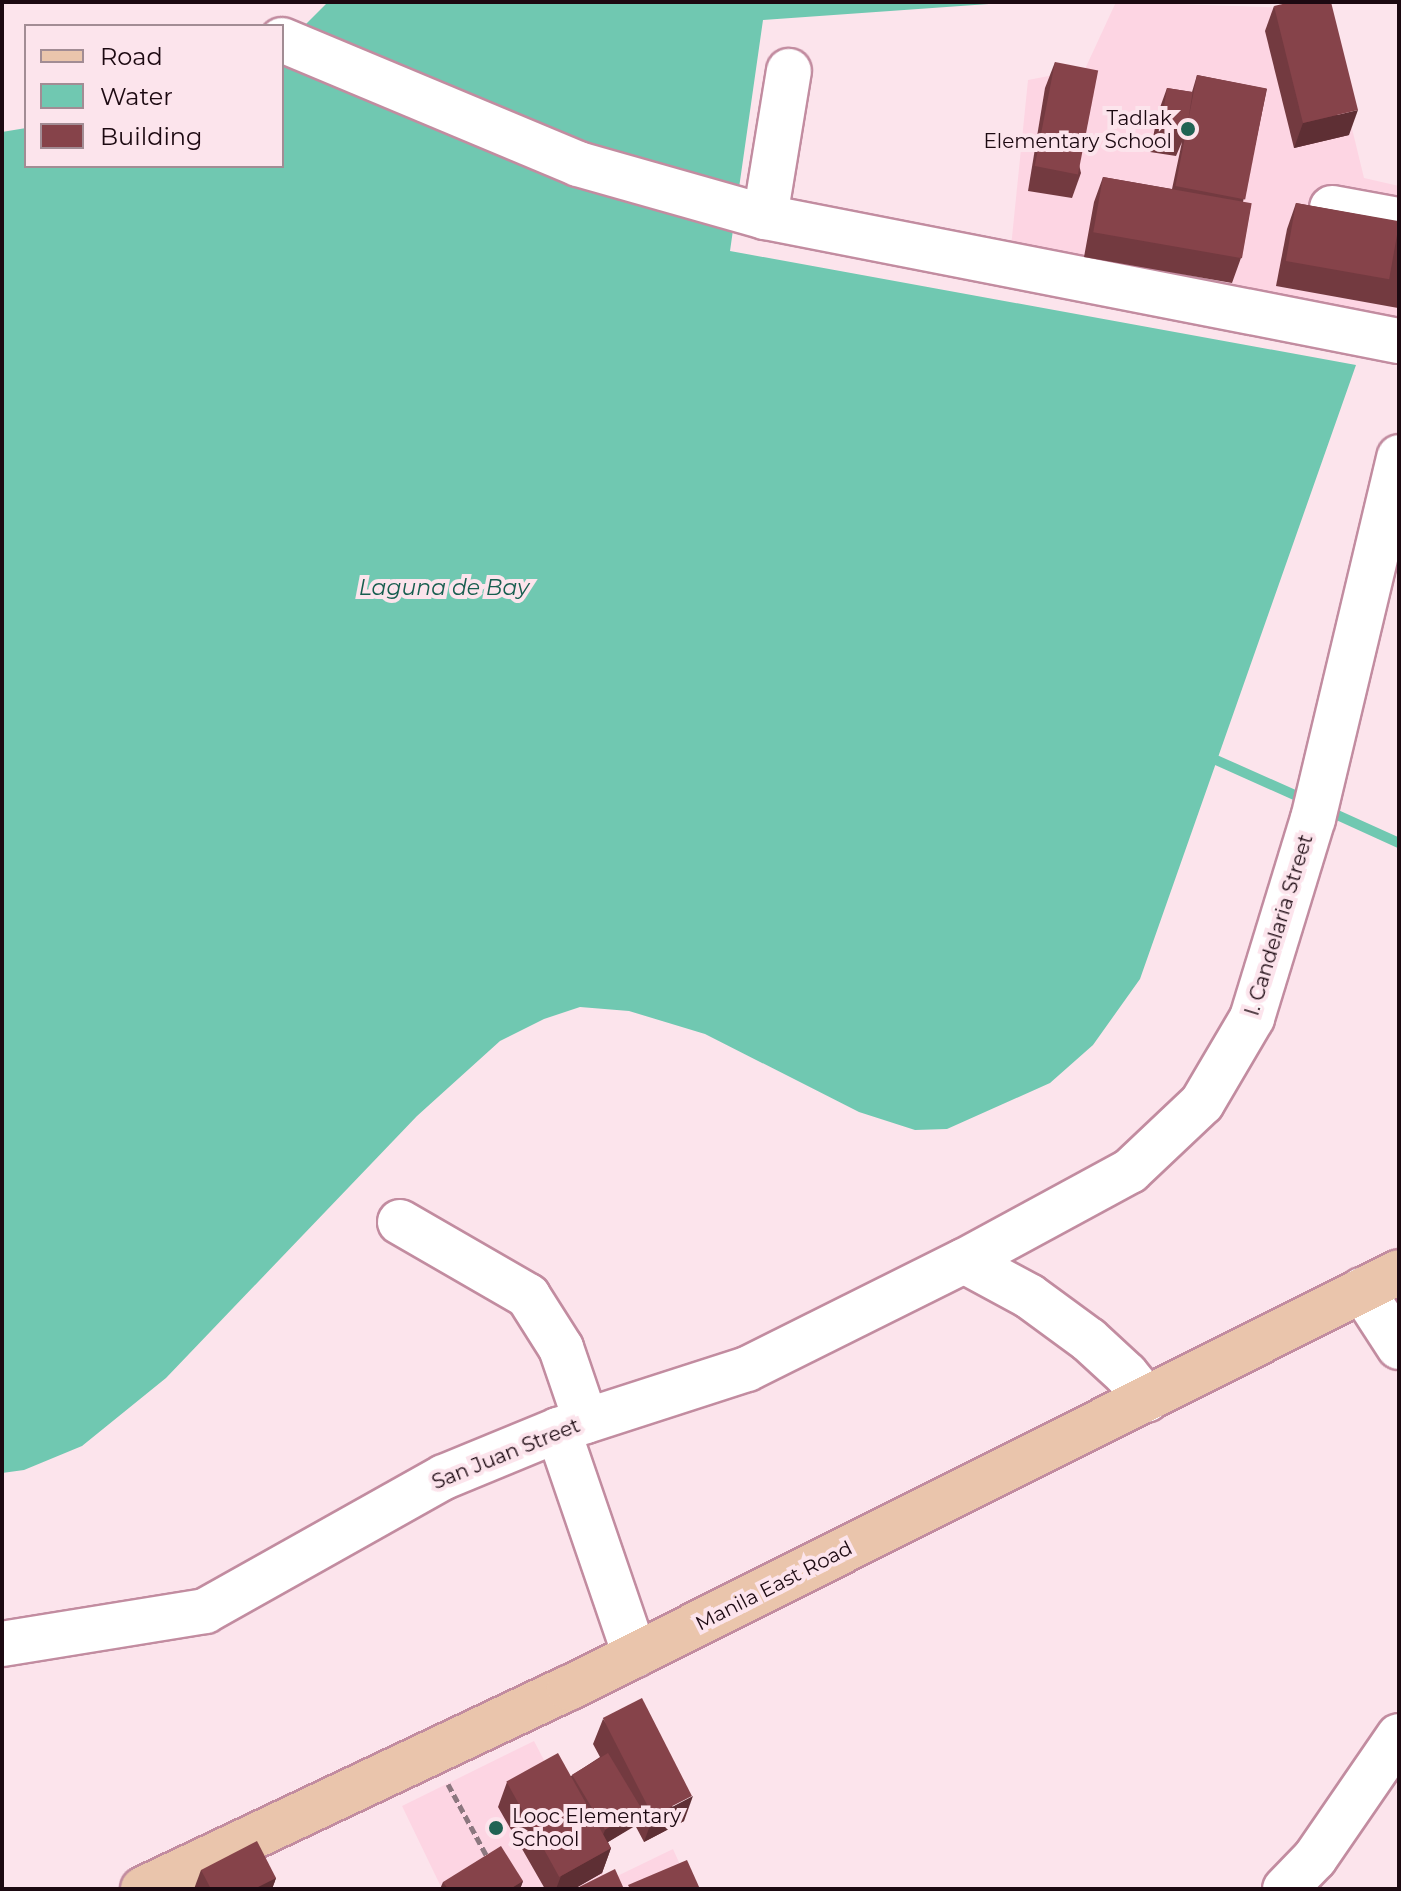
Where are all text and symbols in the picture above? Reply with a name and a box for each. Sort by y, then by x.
legend [24,24,284,168]
text: Road [100,42,163,71]
text: Water [100,82,173,111]
place label: Tadlak Elementary School [983,106,1172,153]
marker: Tadlak Elementary School [1179,120,1197,138]
text: Building [100,122,203,151]
water label: Laguna de Bay [359,575,529,601]
street label: I. Candelaria Street [1240,831,1318,1019]
street label: San Juan Street [429,1413,583,1495]
street label: Manila East Road [692,1536,856,1636]
place label: Looc Elementary School [512,1804,681,1851]
marker: Looc Elementary School [487,1819,505,1837]

